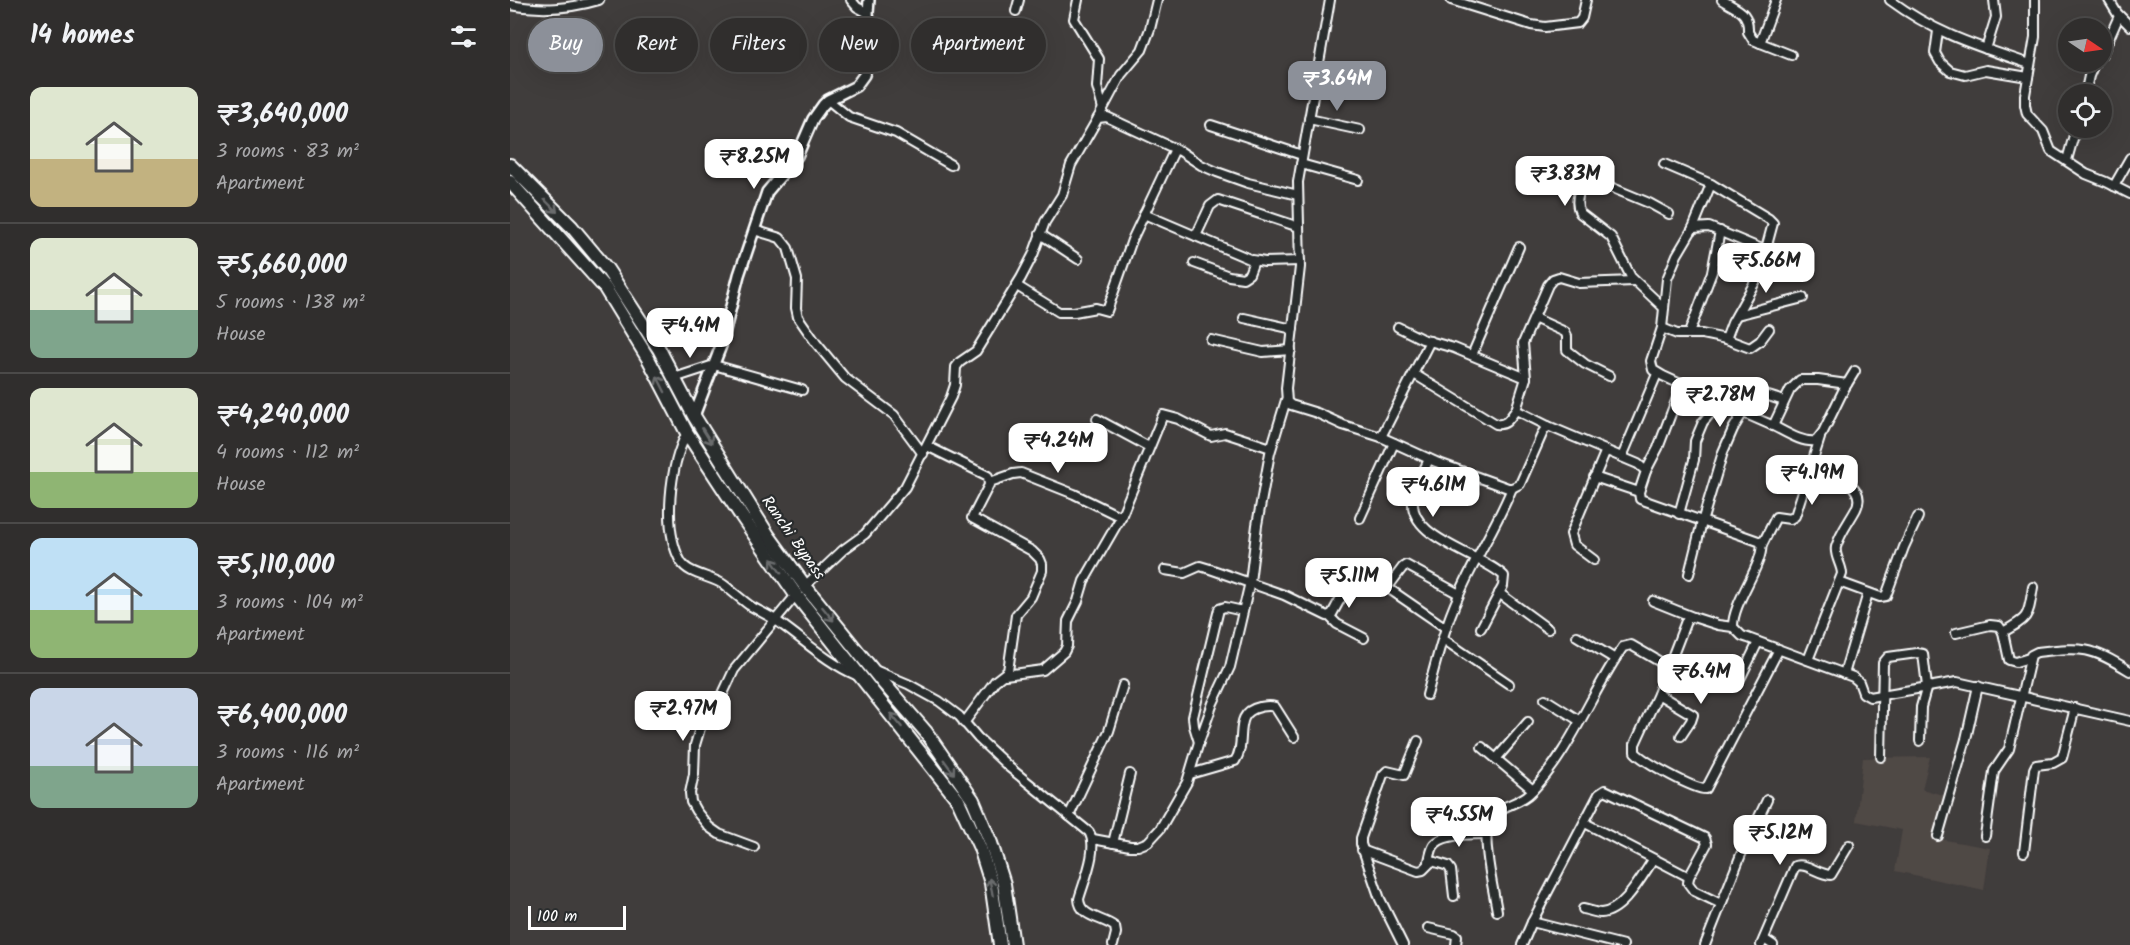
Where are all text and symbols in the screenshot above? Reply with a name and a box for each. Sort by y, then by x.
text: 14 homes [30,15,135,57]
chip: Buy [528,18,603,72]
chip: Rent [615,18,698,72]
chip: Filters [710,18,807,72]
chip: New [819,18,899,72]
chip: Apartment [911,18,1046,72]
north arrow [2058,18,2112,72]
map controls [2058,18,2112,138]
icon: filters [447,20,480,53]
pin: ₹3.64M [1288,61,1386,112]
text: ₹3.64M [1302,64,1372,96]
button: locate [2058,84,2112,138]
text: ₹3,640,000 [216,94,348,136]
icon: home [78,111,150,183]
text: 3 rooms · 83 m² [216,136,359,168]
pin: ₹8.25M [705,139,803,190]
text: ₹8.25M [719,142,789,174]
pin: ₹3.83M [1516,156,1614,207]
text: ₹3.83M [1530,159,1600,191]
text: Apartment [216,168,305,200]
one-way arrow [544,199,559,214]
pin: ₹5.66M [1717,243,1815,294]
text: ₹5,660,000 [216,245,347,287]
text: ₹5.66M [1731,246,1801,278]
icon: home [78,262,150,334]
text: 5 rooms · 138 m² [216,287,365,319]
pin: ₹4.4M [648,308,732,359]
text: ₹4.4M [660,311,720,343]
text: House [216,319,266,351]
one-way arrow [655,375,666,393]
pin: ₹2.78M [1671,377,1769,428]
text: ₹2.78M [1685,380,1755,412]
text: ₹4,240,000 [216,395,349,437]
icon: home [78,412,150,484]
pin: ₹4.24M [1009,423,1107,474]
text: ₹4.24M [1023,426,1093,458]
one-way arrow [701,427,713,444]
text: 4 rooms · 112 m² [216,437,359,469]
pin: ₹4.19M [1763,455,1861,506]
text: ₹4.19M [1780,458,1844,490]
pin: ₹4.61M [1384,467,1482,518]
text: House [216,469,266,501]
text: ₹4.61M [1400,470,1466,502]
street label: Ranchi Bypass [755,491,831,585]
text: ₹5,110,000 [216,545,334,587]
pin: ₹5.11M [1300,558,1398,609]
one-way arrow [770,559,782,575]
text: ₹5.11M [1319,561,1379,593]
icon: home [78,562,150,634]
text: 3 rooms · 104 m² [216,587,363,619]
one-way arrow [822,606,835,622]
text: Apartment [216,619,305,651]
pin: ₹6.4M [1659,654,1743,705]
text: ₹6.4M [1672,657,1731,689]
pin: ₹2.97M [634,691,732,742]
text: ₹2.97M [649,694,717,726]
text: ₹6,400,000 [216,695,347,737]
icon: home [78,712,150,784]
one-way arrow [889,712,902,728]
text: 3 rooms · 116 m² [216,737,359,769]
one-way arrow [943,759,955,775]
text: Apartment [216,769,305,801]
pin: ₹4.55M [1410,797,1508,848]
text: ₹4.55M [1425,800,1493,832]
pin: ₹5.12M [1731,815,1829,866]
text: ₹5.12M [1747,818,1813,850]
one-way arrow [985,878,996,897]
scale bar [528,903,626,930]
text: 100 m [537,904,577,929]

